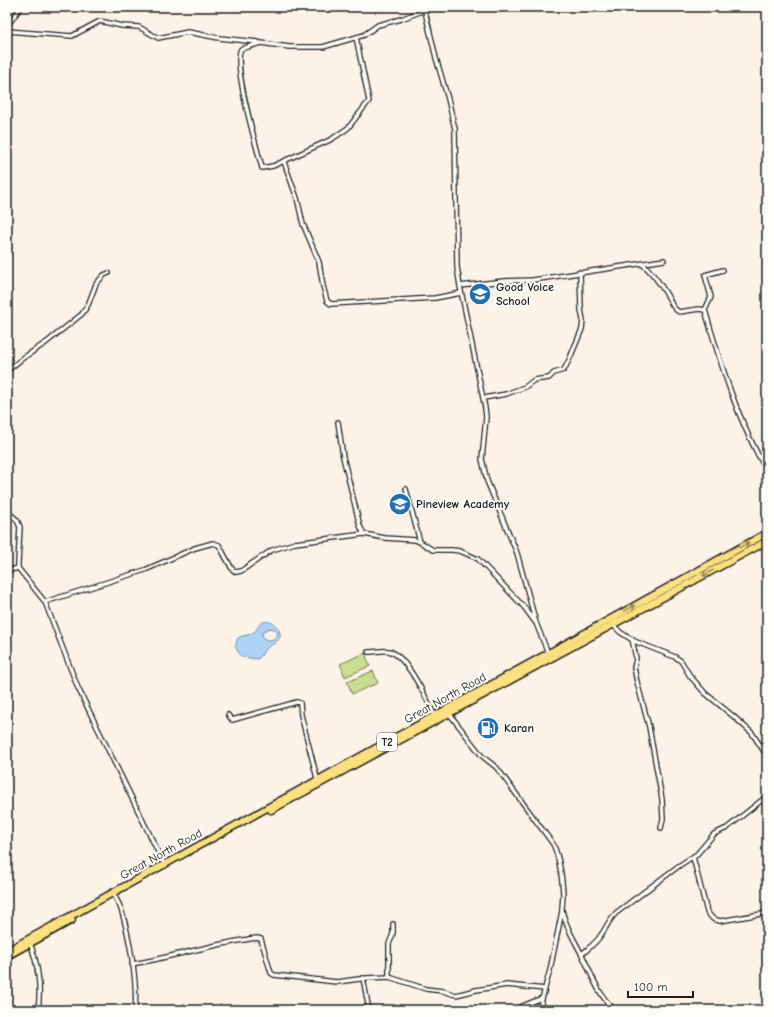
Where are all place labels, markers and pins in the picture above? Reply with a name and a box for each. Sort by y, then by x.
place label: Good Voice School [496,280,554,308]
school or university icon: Good Voice School [467,281,493,307]
school or university icon: Pineview Academy [387,491,413,517]
place label: Pineview Academy [416,497,510,511]
fuel station icon: Karan [475,715,501,741]
place label: Karan [504,721,534,735]

